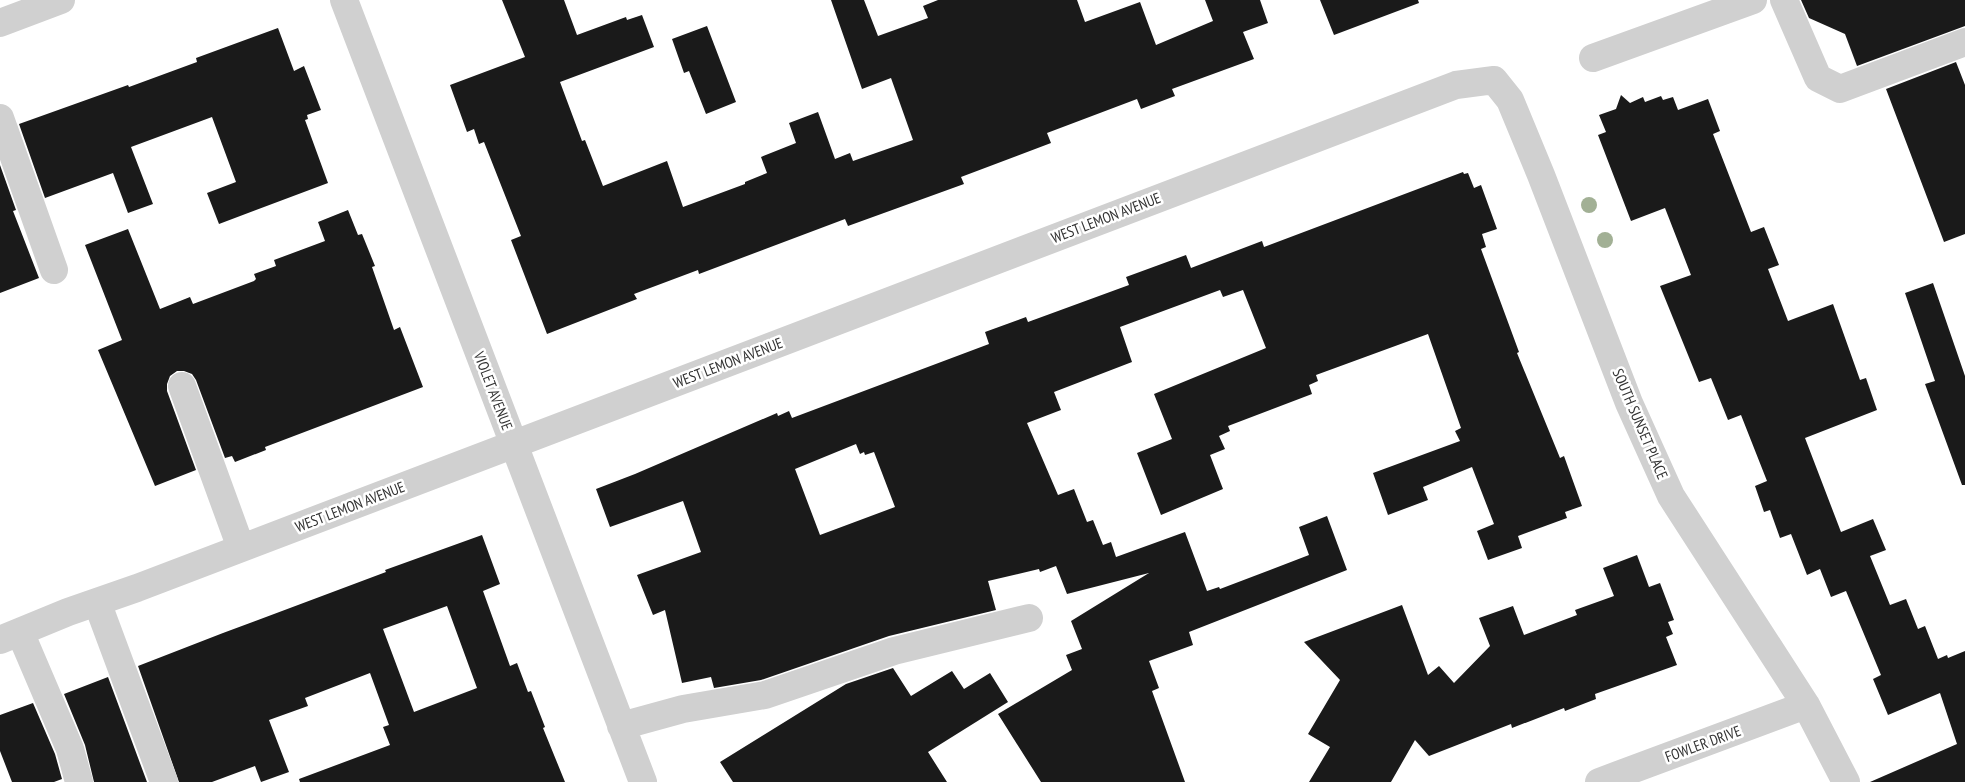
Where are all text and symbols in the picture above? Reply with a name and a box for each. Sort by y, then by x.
street label: WEST LEMON AVENUE [1048,188,1163,247]
street label: WEST LEMON AVENUE [670,333,785,392]
street label: VIOLET AVENUE [469,348,517,433]
street label: SOUTH SUNSET PLACE [1609,366,1672,482]
street label: WEST LEMON AVENUE [292,477,407,536]
street label: FOWLER DRIVE [1662,721,1743,766]

